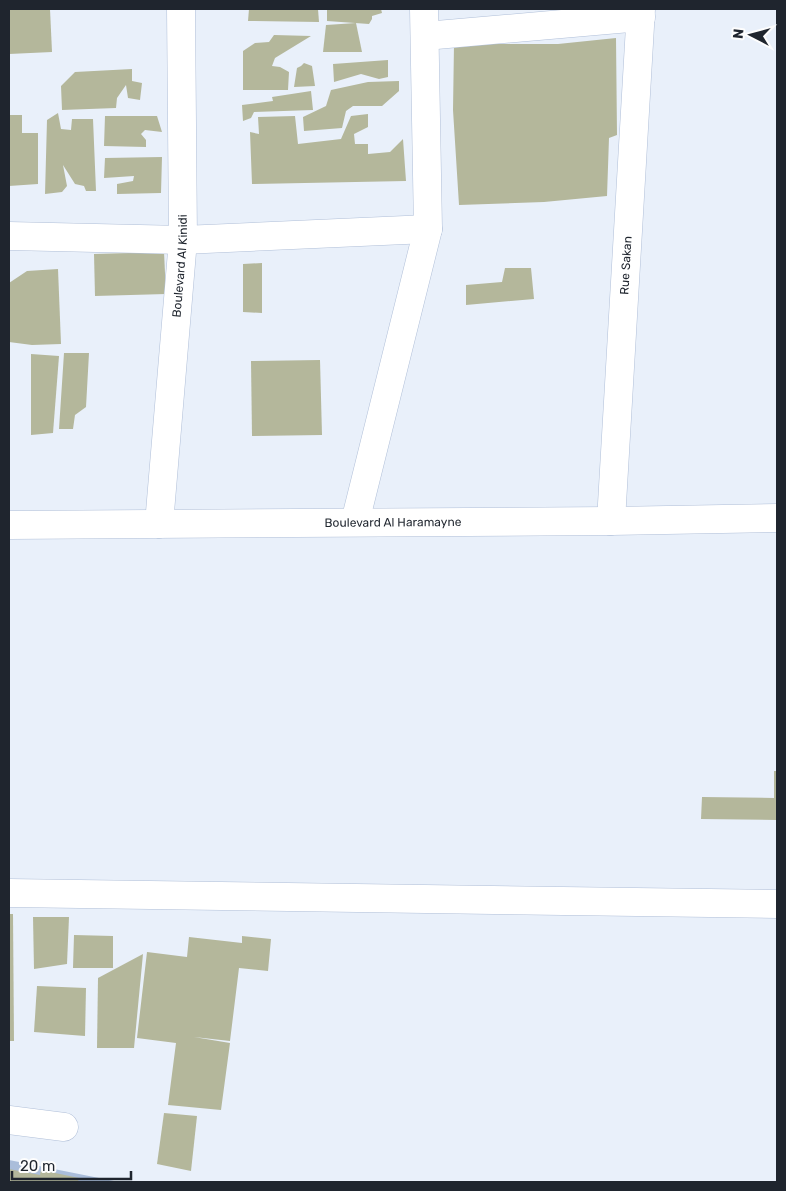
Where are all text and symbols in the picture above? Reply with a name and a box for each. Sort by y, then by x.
north arrow [726,10,776,60]
text: N [730,28,748,40]
street label: Boulevard Al Kinidi [169,214,190,318]
street label: Rue Sakan [617,236,635,295]
street label: Boulevard Al Haramayne [325,515,462,530]
scale bar [12,1148,131,1180]
text: 20 m [20,1157,55,1175]

